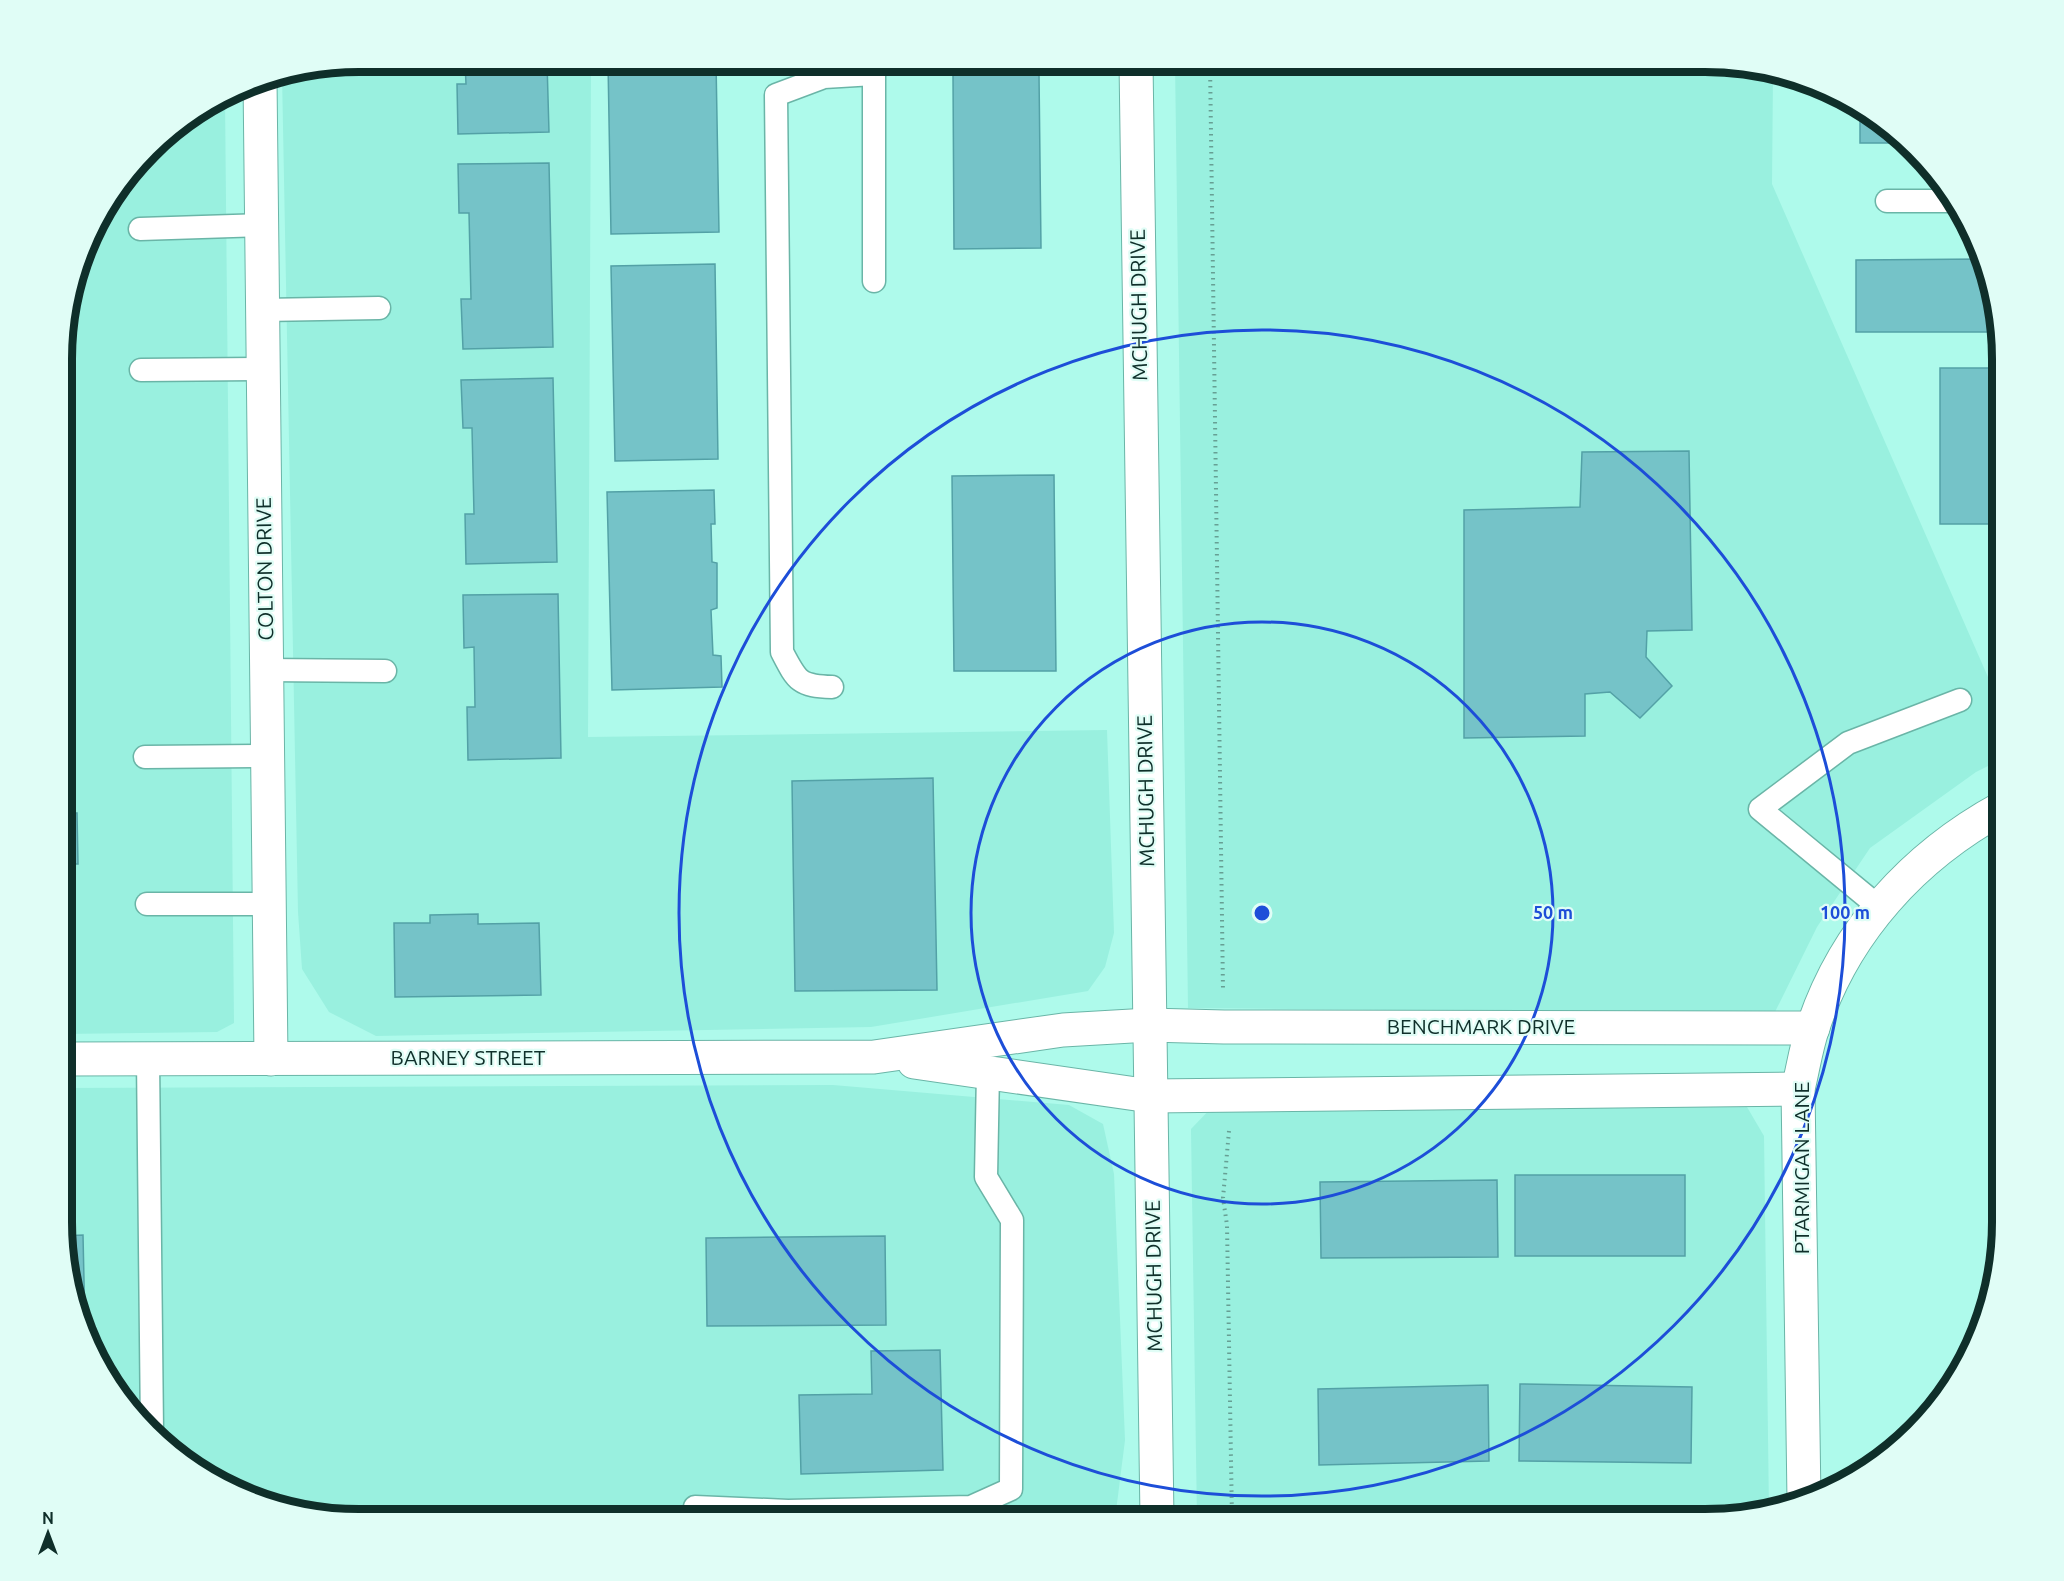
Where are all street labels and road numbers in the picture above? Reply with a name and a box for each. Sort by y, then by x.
street label: MCHUGH DRIVE [1125,229,1151,381]
street label: COLTON DRIVE [251,497,277,641]
street label: MCHUGH DRIVE [1132,715,1158,867]
street label: BENCHMARK DRIVE [1387,1014,1575,1038]
street label: BARNEY STREET [391,1045,546,1069]
street label: PTARMIGAN LANE [1789,1082,1813,1254]
street label: MCHUGH DRIVE [1140,1200,1166,1352]

